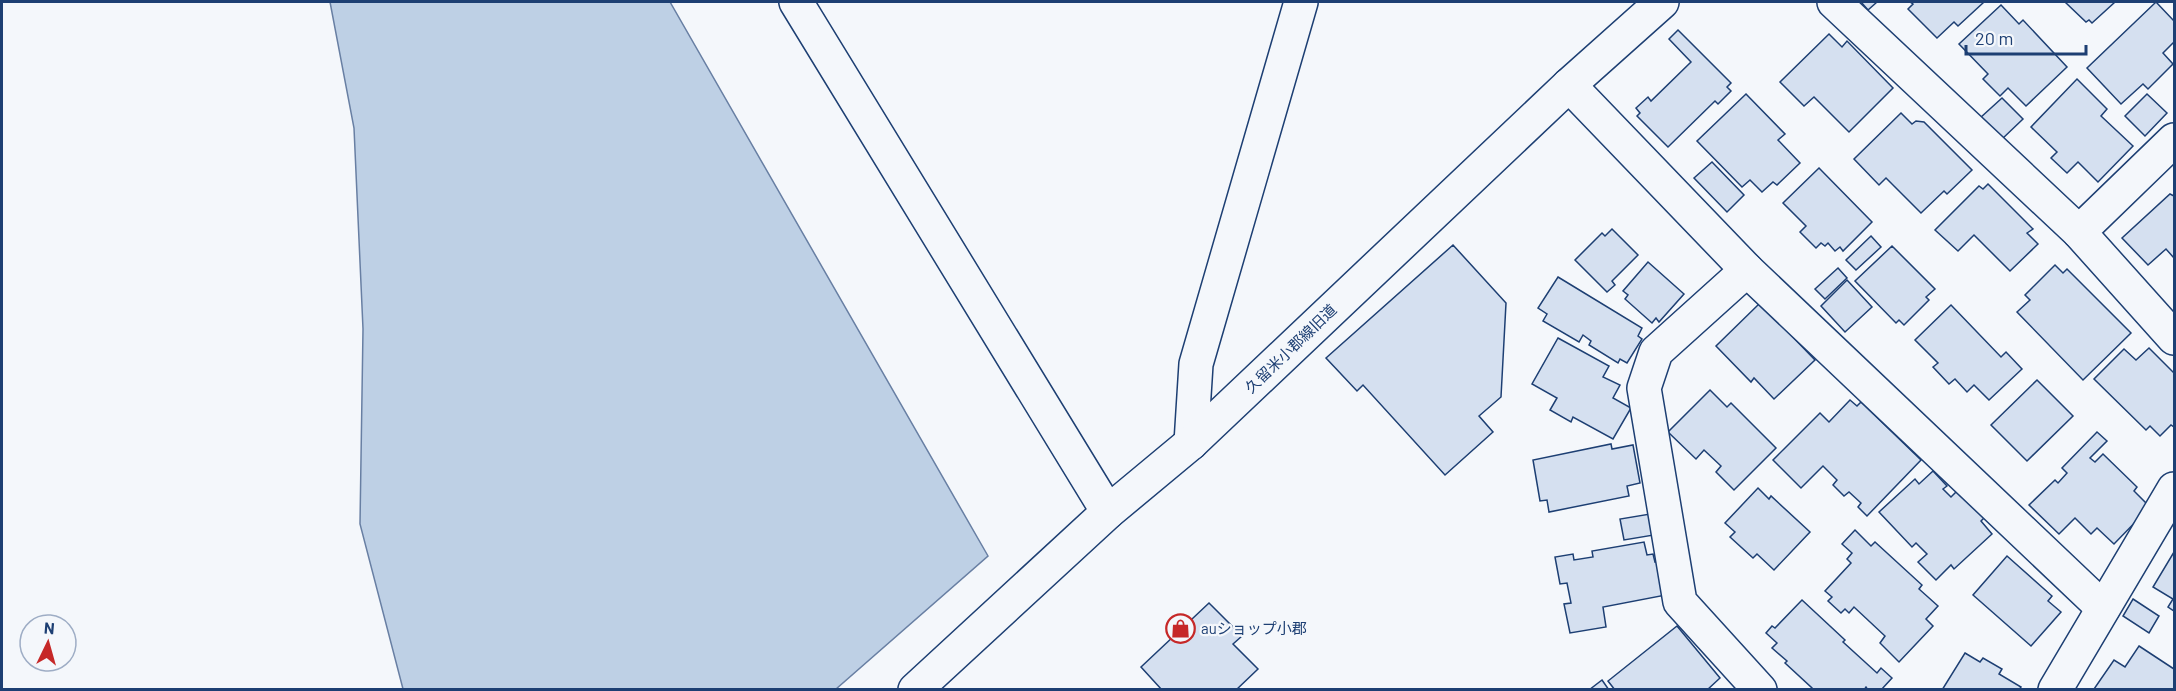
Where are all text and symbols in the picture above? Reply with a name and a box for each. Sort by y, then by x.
scale bar [1966,18,2086,56]
text: 20 m [1975,27,2013,49]
street label: 久留米小郡線旧道 [1241,300,1340,396]
north arrow [18,613,78,673]
shop icon: auショップ小郡 [1164,613,1196,645]
text: N [43,618,55,637]
place label: auショップ小郡 [1201,619,1307,637]

